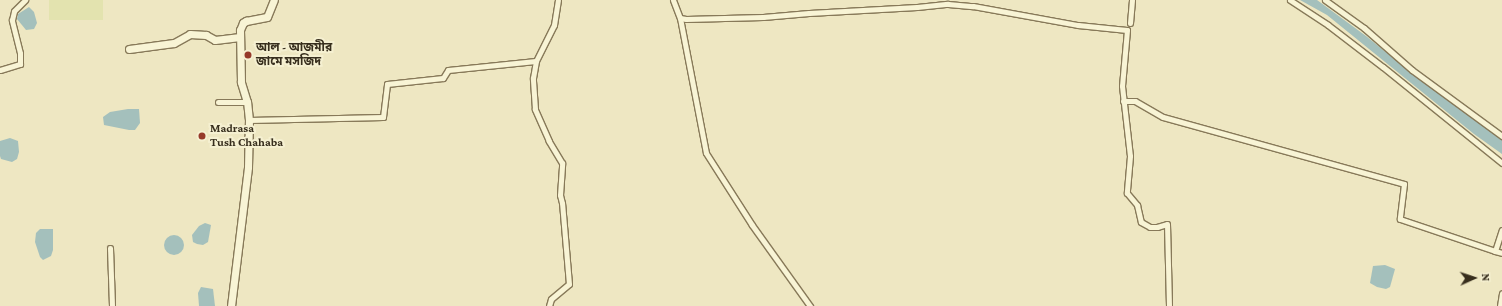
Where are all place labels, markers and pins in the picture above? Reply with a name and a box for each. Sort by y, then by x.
place label: আল - আজমীর জামে মসজিদ [256,41,332,69]
marker: আল - আজমীর জামে মসজিদ [243,50,253,60]
place label: Madrasa Tush Chahaba [210,122,283,150]
marker: Madrasa Tush Chahaba [197,131,207,141]

